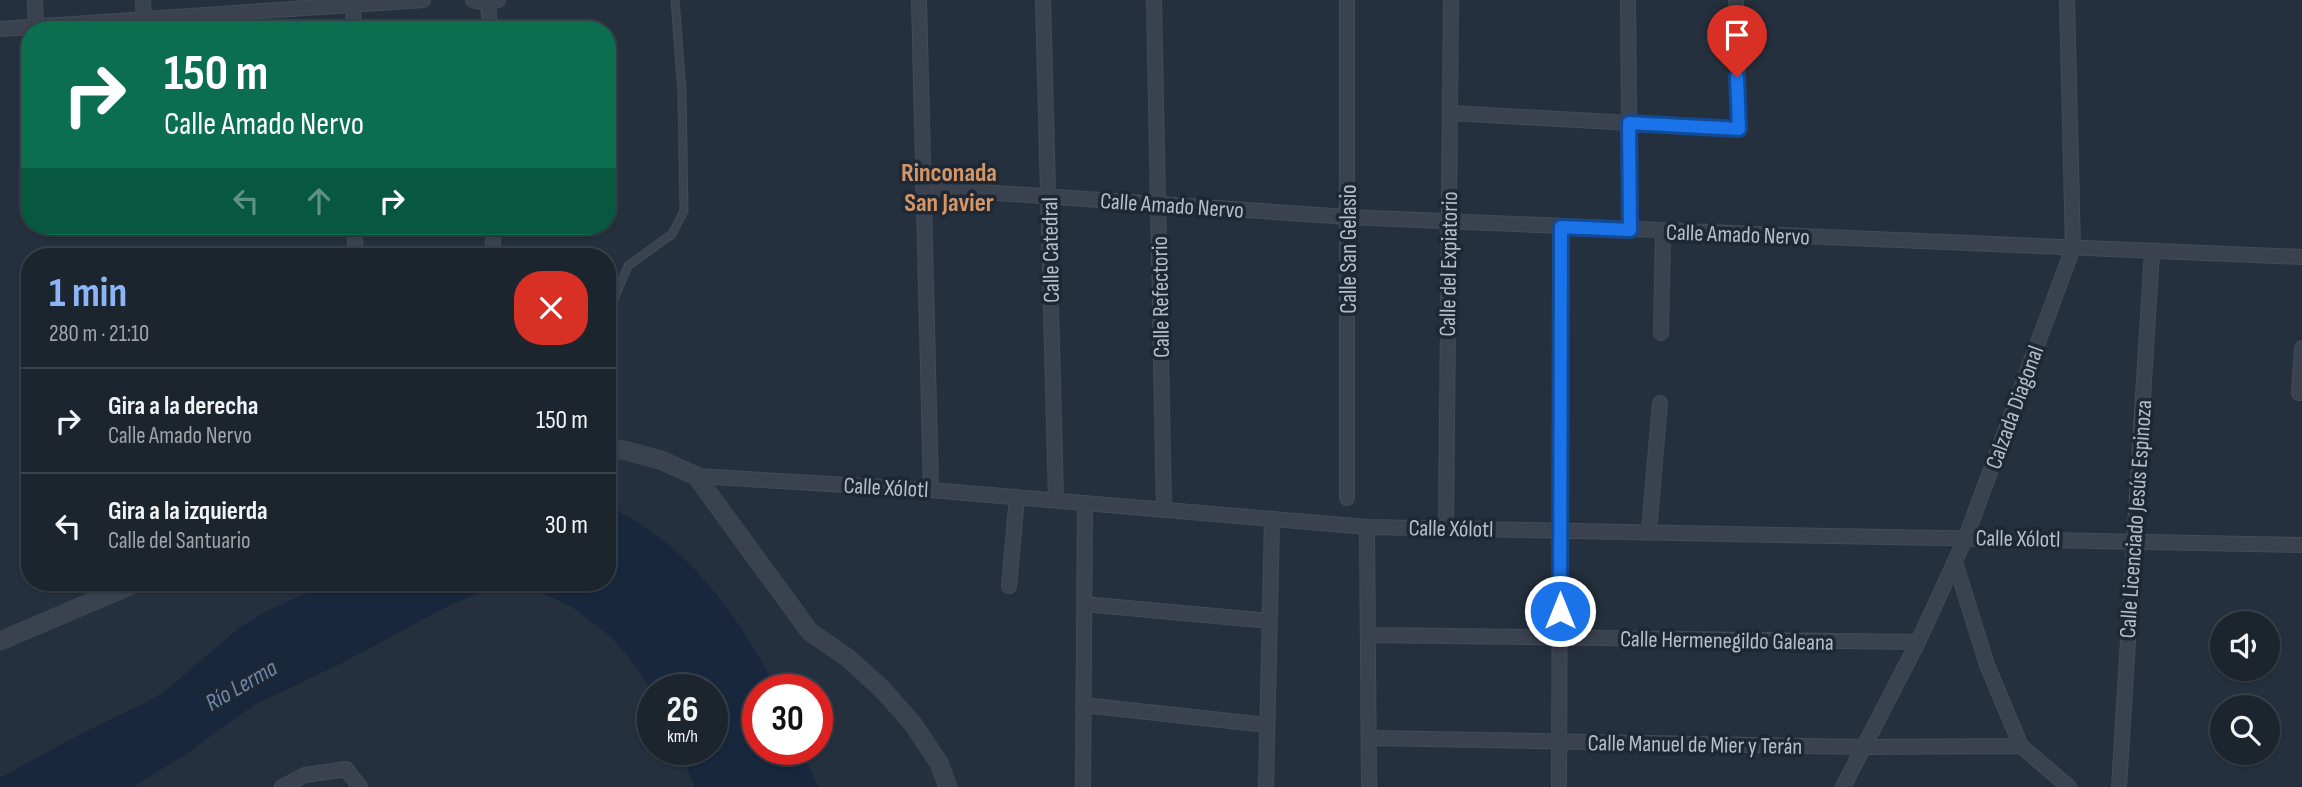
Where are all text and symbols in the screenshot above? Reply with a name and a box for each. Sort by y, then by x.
pin [1707,5,1767,77]
icon: arrive [1718,16,1756,54]
text: 150 m [164,45,268,104]
icon: right [49,49,140,140]
text: Calle Amado Nervo [164,105,364,144]
district label: Rinconada San Javier [901,158,997,219]
icon: left [227,182,265,220]
icon: ahead [300,182,338,220]
icon: right [373,182,411,220]
street label: Calle San Gelasio [1335,184,1363,314]
street label: Calle Amado Nervo [1099,187,1245,225]
street label: Calle del Expiatorio [1434,191,1464,337]
street label: Calle Catedral [1036,197,1066,303]
street label: Calle Amado Nervo [1666,218,1810,252]
street label: Calle Refectorio [1146,236,1176,358]
text: 1 min [49,268,127,319]
button: close [514,271,588,345]
text: 280 m · 21:10 [49,320,149,348]
street label: Calzada Diagonal [1980,342,2050,473]
text: Gira a la derecha [108,391,258,422]
street label: Calle Licenciado Jesús Espinoza [2114,399,2158,639]
icon: right [49,402,87,440]
text: 150 m [536,405,588,436]
text: Calle Amado Nervo [108,422,252,450]
street label: Calle Xólotl [843,472,929,504]
text: Gira a la izquierda [108,496,268,527]
icon: left [49,507,87,545]
text: 30 m [545,510,588,541]
street label: Calle Xólotl [1408,514,1494,544]
street label: Calle Xólotl [1975,524,2061,554]
text: Calle del Santuario [108,527,250,555]
position arrow [1523,574,1597,648]
map controls [2210,611,2280,765]
button: sound [2210,611,2280,681]
street label: Calle Hermenegildo Galeana [1620,625,1834,657]
water label: Río Lerma [200,653,283,718]
speed limit sign: 30 [742,674,833,765]
text: 26 [667,689,698,732]
button: search [2210,695,2280,765]
text: km/h [667,726,698,747]
street label: Calle Manuel de Mier y Terán [1587,729,1803,761]

